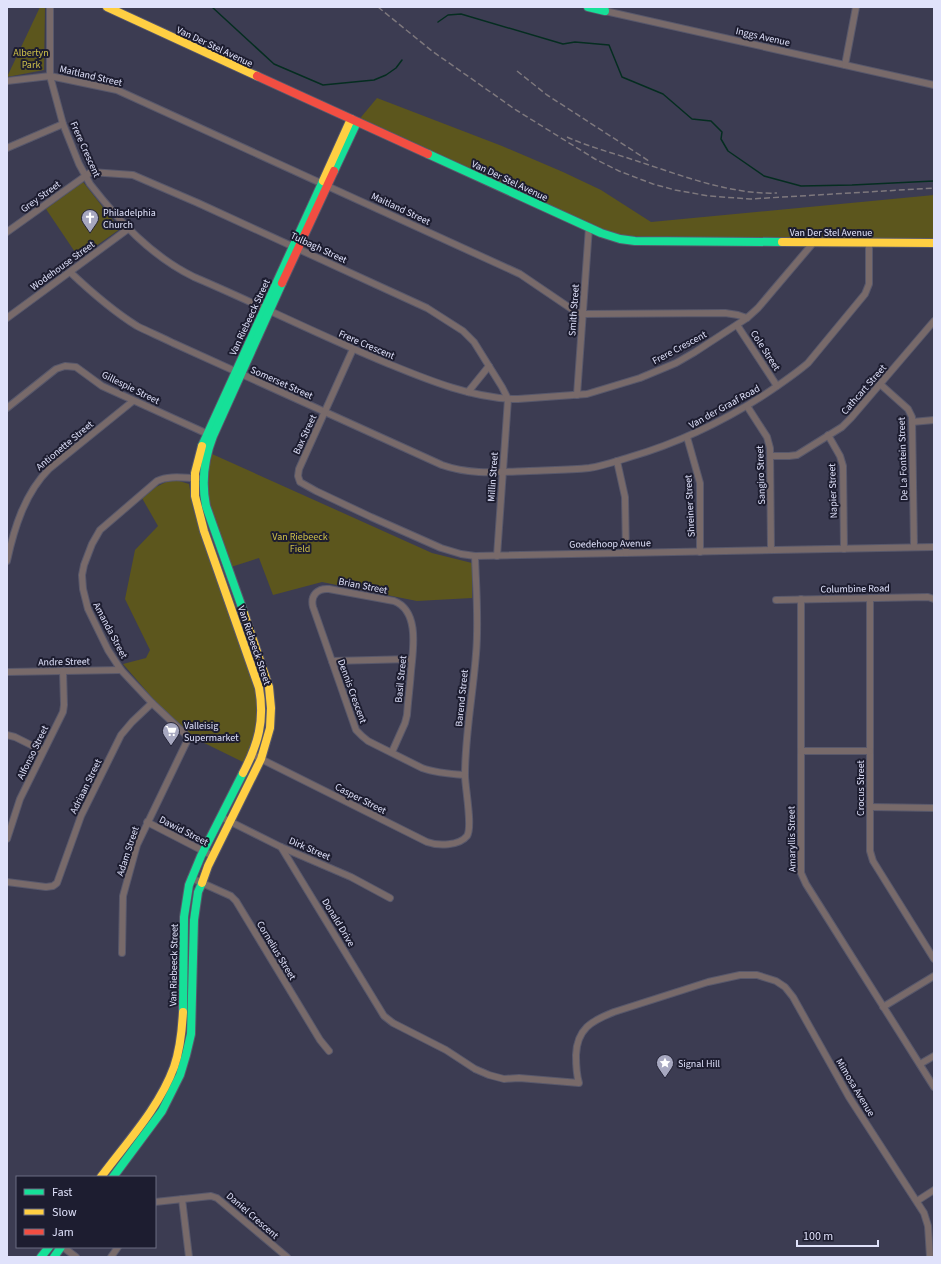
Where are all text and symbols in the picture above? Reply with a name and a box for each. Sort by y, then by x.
street label: Van Der Stel Avenue [174,23,255,71]
street label: Inggs Avenue [734,24,791,50]
park label: Albertyn Park [13,46,49,72]
street label: Maitland Street [58,62,124,90]
street label: Frere Crescent [67,119,104,180]
street label: Van Der Stel Avenue [469,157,550,205]
street label: Grey Street [18,177,64,216]
street label: Maitland Street [369,189,433,229]
place label: Philadelphia Church [103,206,156,232]
church icon: Philadelphia Church [80,208,100,233]
street label: Van Der Stel Avenue [790,226,872,240]
street label: Tulbagh Street [288,229,350,267]
street label: Wodehouse Street [28,237,98,294]
street label: Van Riebeeck Street [226,276,274,358]
street label: Smith Street [565,283,583,336]
street label: Frere Crescent [336,327,397,363]
street label: Frere Crescent [650,327,710,368]
street label: Cole Street [747,328,784,374]
street label: Cathcart Street [838,361,890,418]
street label: Somerset Street [248,363,316,403]
street label: Gillespie Street [99,368,162,408]
street label: Van der Graaf Road [686,382,763,432]
street label: Bax Street [290,412,320,457]
street label: De La Fontein Street [895,416,911,501]
street label: Antionette Street [33,417,97,474]
street label: Sangiro Street [753,445,769,505]
street label: Millin Street [484,451,502,502]
street label: Napier Street [825,463,841,519]
street label: Shreiner Street [681,474,699,538]
park label: Van Riebeeck Field [272,530,328,556]
street label: Goedehoop Avenue [569,536,651,552]
street label: Brian Street [337,574,389,598]
street label: Columbine Road [820,581,890,597]
street label: Amanda Street [89,600,131,662]
street label: Van Riebeeck Street [234,604,274,687]
street label: Basil Street [392,654,410,703]
street label: Andre Street [38,655,91,669]
street label: Dennis Crescent [334,657,370,726]
street label: Barend Street [452,668,472,727]
place label: Valleisig Supermarket [184,719,239,745]
supermarket icon: Valleisig Supermarket [161,721,181,746]
street label: Alfonso Street [14,723,52,782]
street label: Adriaan Street [67,756,106,816]
street label: Crocus Street [854,760,868,816]
street label: Casper Street [332,780,389,818]
street label: Amaryllis Street [784,805,800,872]
street label: Dawid Street [157,813,211,850]
street label: Adam Street [113,824,143,878]
street label: Dirk Street [287,834,333,864]
street label: Donald Drive [318,896,358,949]
street label: Cornelius Street [253,918,300,983]
street label: Van Riebeeck Street [166,923,182,1006]
place icon: Signal Hill [655,1053,675,1078]
street label: Mimosa Avenue [832,1056,878,1119]
place label: Signal Hill [678,1057,720,1071]
legend [16,1176,156,1248]
text: Fast [52,1184,72,1201]
street label: Daniel Crescent [223,1189,282,1243]
text: Slow [52,1204,77,1221]
scale bar [797,1222,878,1248]
text: Jam [52,1224,74,1241]
text: 100 m [803,1228,833,1245]

